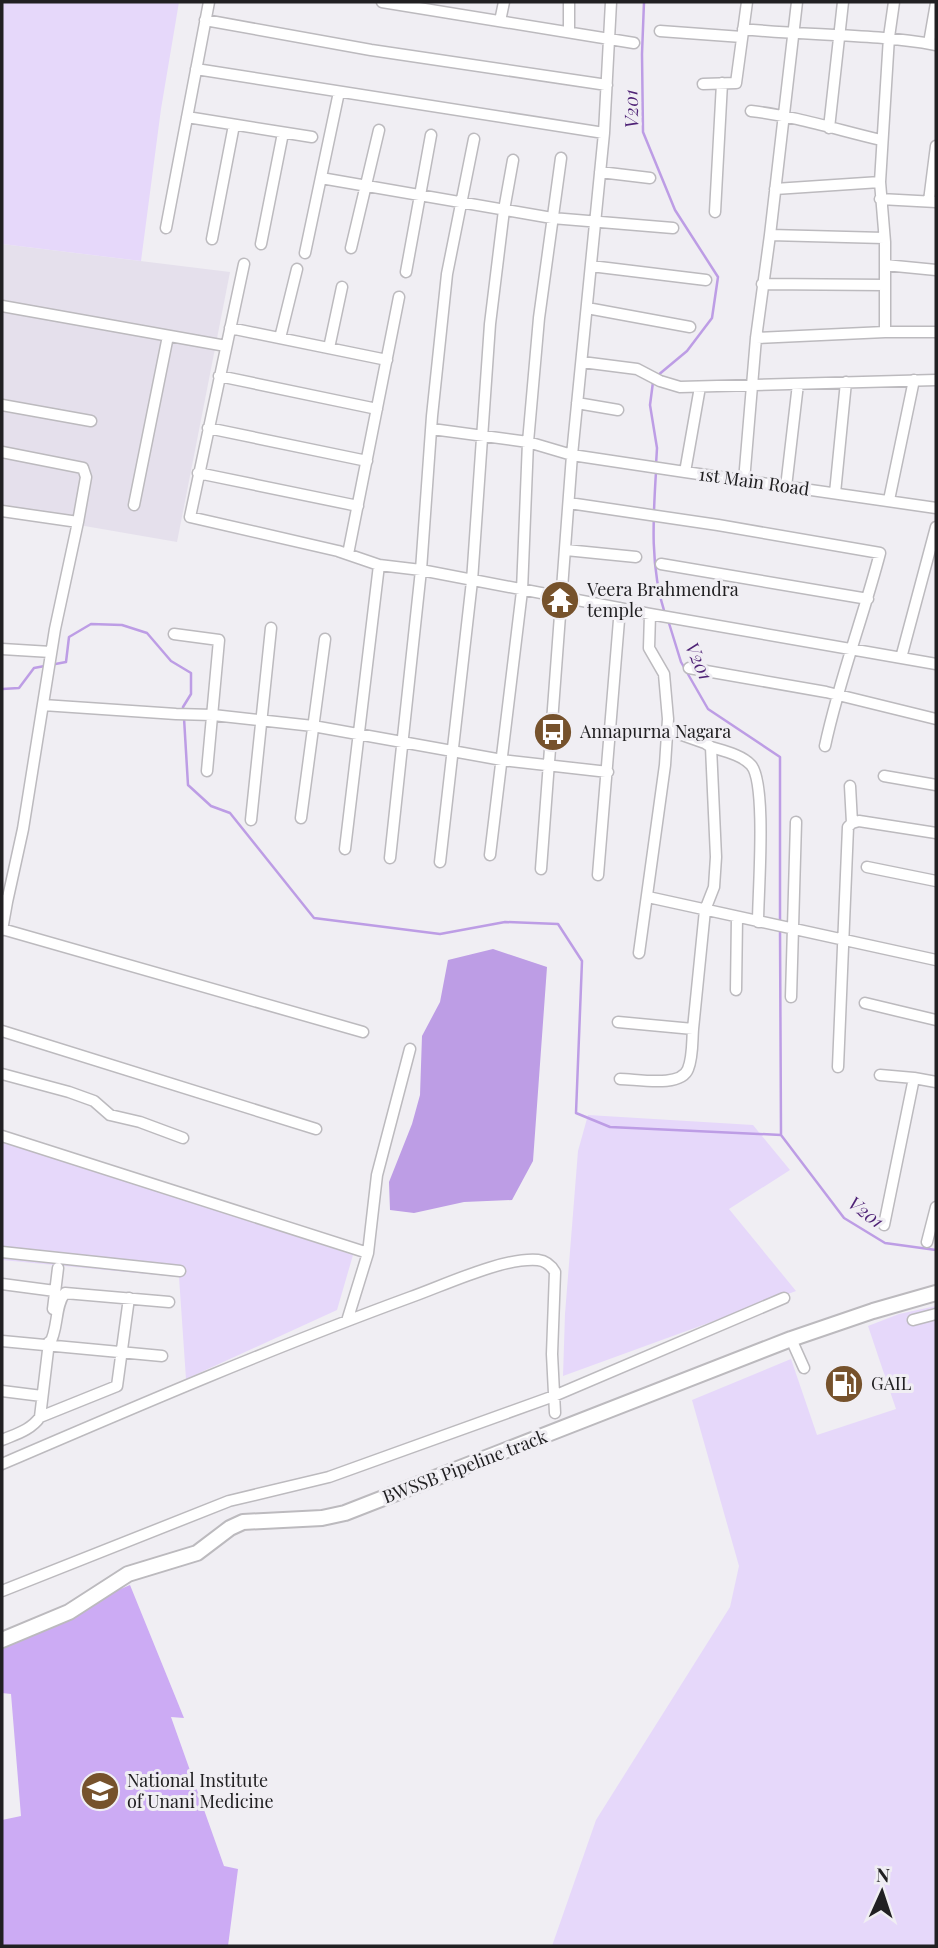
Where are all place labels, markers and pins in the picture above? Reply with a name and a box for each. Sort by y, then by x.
place label: Veera Brahmendra temple [586,577,739,622]
temple icon: Veera Brahmendra temple [539,579,581,621]
bus stop icon: Annapurna Nagara [532,711,574,753]
place label: Annapurna Nagara [579,719,731,743]
fuel station icon: GAIL [823,1363,865,1405]
place label: GAIL [871,1371,912,1395]
place label: National Institute of Unani Medicine [127,1768,274,1813]
school or university icon: National Institute of Unani Medicine [79,1770,121,1812]

